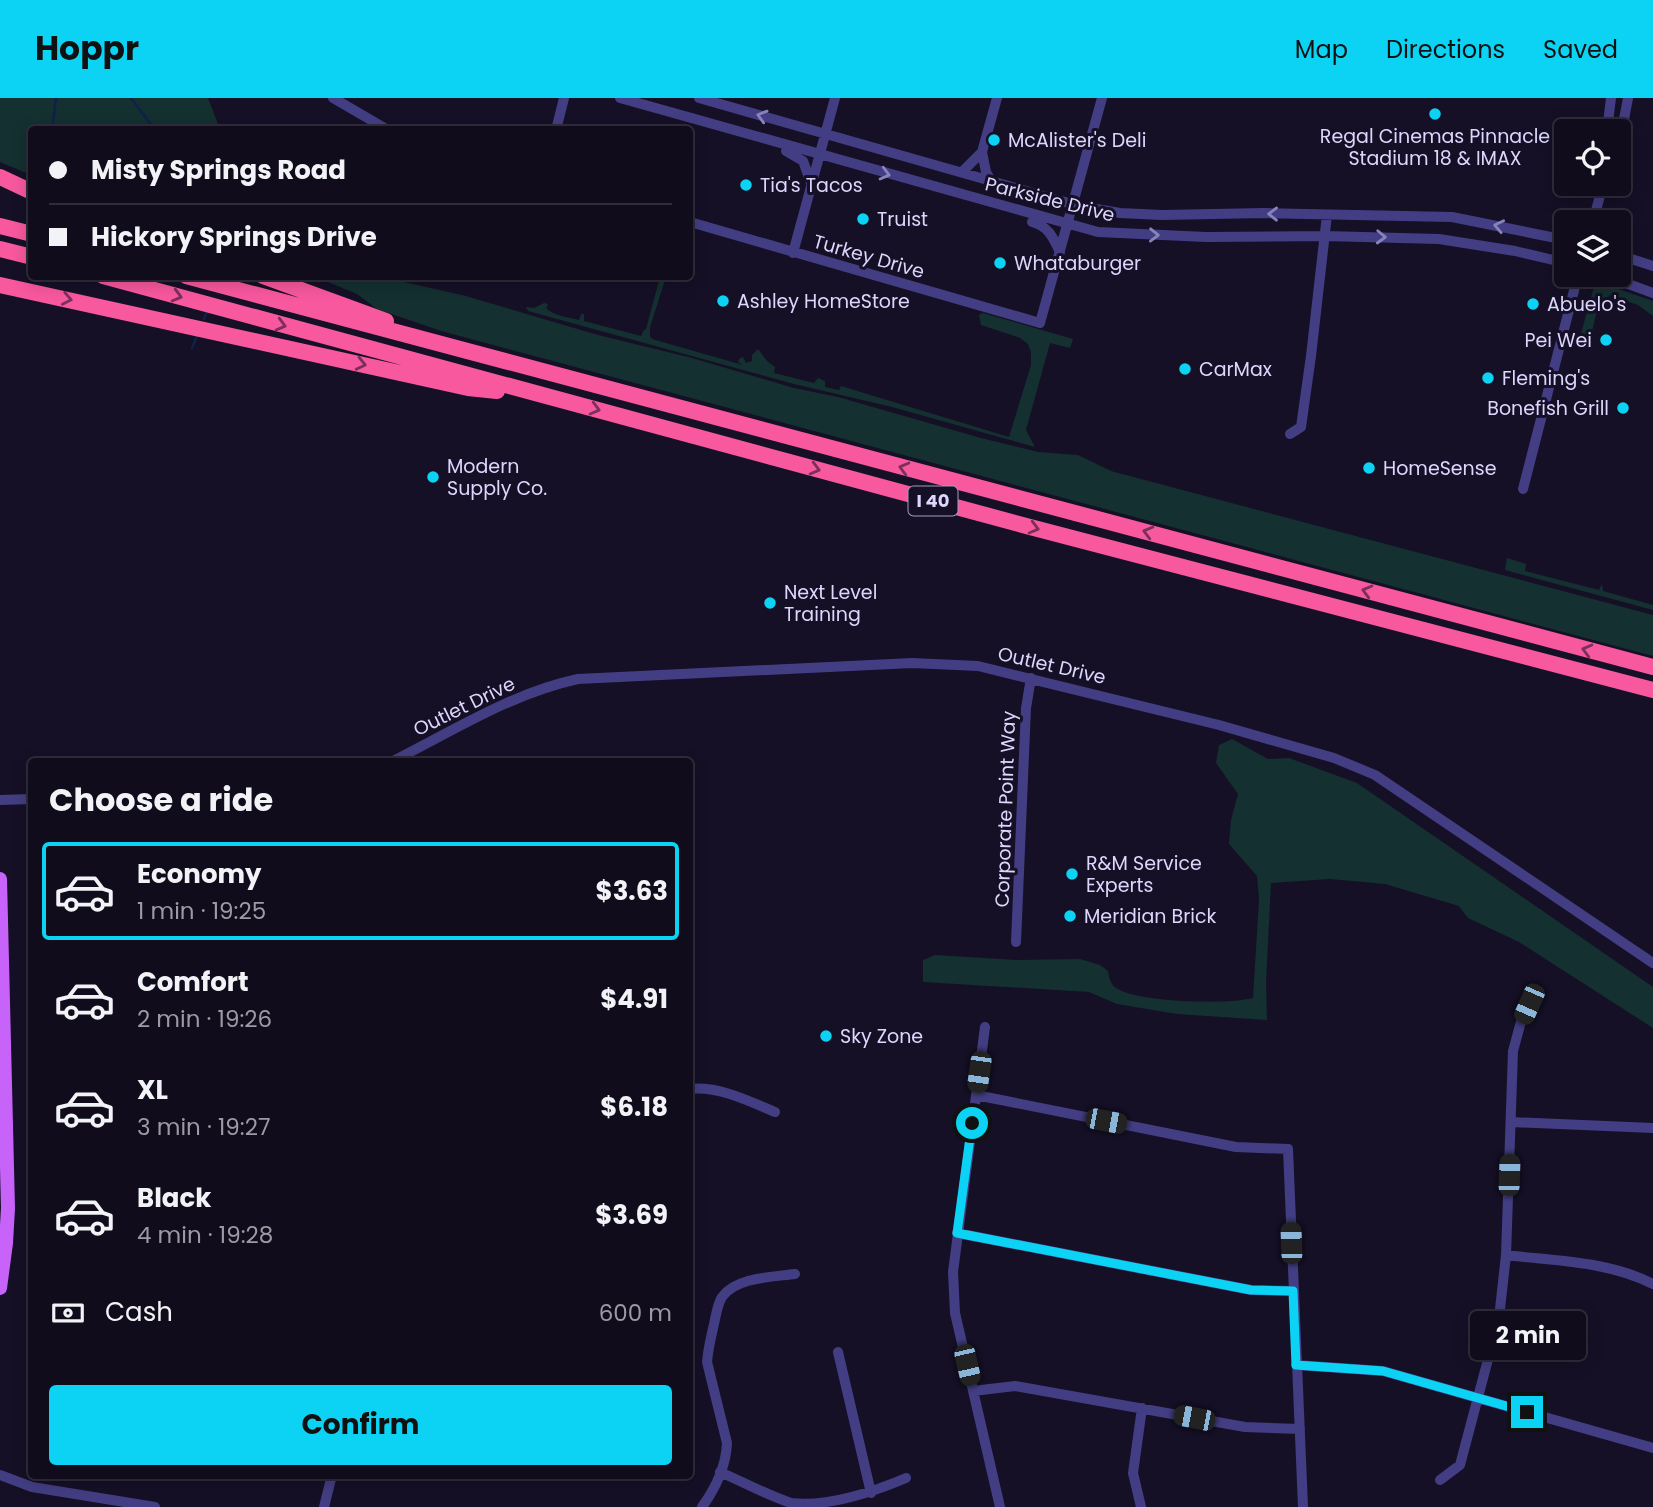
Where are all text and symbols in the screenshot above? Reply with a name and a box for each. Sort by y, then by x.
text: Hoppr [35,25,139,72]
text: Map [1295,33,1348,66]
text: Directions [1386,33,1505,66]
text: Saved [1543,33,1618,66]
marker: Regal Cinemas Pinnacle Stadium 18 & IMAX [1427,106,1443,122]
one-way arrow [756,110,768,124]
map controls [1554,119,1631,287]
button: locate [1554,119,1631,196]
place label: Regal Cinemas Pinnacle Stadium 18 & IMAX [1320,123,1550,172]
place label: McAlister's Deli [1008,127,1146,154]
marker: McAlister's Deli [986,132,1002,148]
text: Misty Springs Road [91,152,346,188]
one-way arrow [879,165,891,180]
street label: Parkside Drive [982,170,1117,229]
place label: Tia's Tacos [760,172,863,199]
marker: Tia's Tacos [738,177,754,193]
place label: Truist [877,206,928,233]
one-way arrow [1267,206,1278,221]
button: layers [1554,210,1631,287]
marker: Truist [855,211,871,227]
text: Hickory Springs Drive [91,219,377,255]
one-way arrow [1494,220,1506,234]
one-way arrow [1149,227,1159,243]
street label: Turkey Drive [810,228,928,285]
one-way arrow [1376,229,1387,245]
place label: Whataburger [1014,250,1141,277]
marker: Whataburger [992,255,1008,271]
one-way arrow [171,288,183,303]
place label: Ashley HomeStore [737,288,910,315]
one-way arrow [61,290,73,305]
place label: Abuelo's [1547,291,1626,318]
marker: Ashley HomeStore [715,293,731,309]
marker: Abuelo's [1525,296,1541,312]
one-way arrow [275,316,287,331]
place label: Pei Wei [1524,327,1592,354]
marker: Pei Wei [1598,332,1614,348]
one-way arrow [355,356,367,370]
place label: CarMax [1199,356,1272,383]
marker: CarMax [1177,361,1193,377]
place label: Fleming's [1502,365,1590,392]
marker: Fleming's [1480,370,1496,386]
place label: Bonefish Grill [1487,395,1609,422]
marker: Bonefish Grill [1615,400,1631,416]
one-way arrow [589,401,601,415]
place label: Modern Supply Co. [447,453,547,502]
place label: HomeSense [1383,455,1496,482]
one-way arrow [809,460,821,475]
marker: HomeSense [1361,460,1377,476]
one-way arrow [898,461,910,476]
marker: Modern Supply Co. [425,469,441,485]
road number: I 40 [908,486,958,516]
one-way arrow [1028,520,1040,534]
one-way arrow [1142,526,1154,540]
place label: Next Level Training [784,579,877,628]
one-way arrow [1361,585,1373,599]
marker: Next Level Training [762,595,778,611]
street label: Outlet Drive [995,640,1109,691]
one-way arrow [1581,644,1593,658]
street label: Outlet Drive [409,670,520,743]
street label: Corporate Point Way [989,710,1022,908]
text: Choose a ride [49,777,273,822]
place label: R&M Service Experts [1086,850,1202,899]
text: Economy [137,856,261,892]
icon: car [53,860,116,923]
marker: R&M Service Experts [1064,866,1080,882]
text: $3.63 [596,873,668,909]
text: 1 min · 19:25 [137,895,266,927]
place label: Meridian Brick [1084,903,1216,930]
marker: Meridian Brick [1062,908,1078,924]
text: Comfort [137,964,249,1000]
icon: car [53,968,116,1031]
text: $4.91 [600,981,668,1017]
car [1511,981,1548,1027]
text: 2 min · 19:26 [137,1003,272,1035]
place label: Sky Zone [840,1023,923,1050]
marker: Sky Zone [818,1028,834,1044]
car [966,1050,993,1094]
text: XL [137,1072,168,1108]
icon: car [53,1076,116,1139]
text: $6.18 [600,1089,668,1125]
route start [956,1107,988,1139]
car [1084,1107,1129,1135]
text: 3 min · 19:27 [137,1111,270,1143]
car [1498,1154,1521,1196]
text: Black [137,1180,211,1216]
icon: car [53,1184,116,1247]
text: $3.69 [595,1197,668,1233]
text: 4 min · 19:28 [137,1219,273,1251]
car [1280,1222,1303,1264]
icon: cash [49,1294,87,1332]
text: Cash [105,1294,173,1330]
text: 600 m [599,1297,672,1329]
callout: 2 min [1469,1310,1585,1360]
text: 2 min [1496,1319,1560,1351]
car [953,1342,982,1388]
button: Confirm [49,1385,672,1465]
route end [1511,1396,1543,1428]
car [1172,1404,1217,1432]

